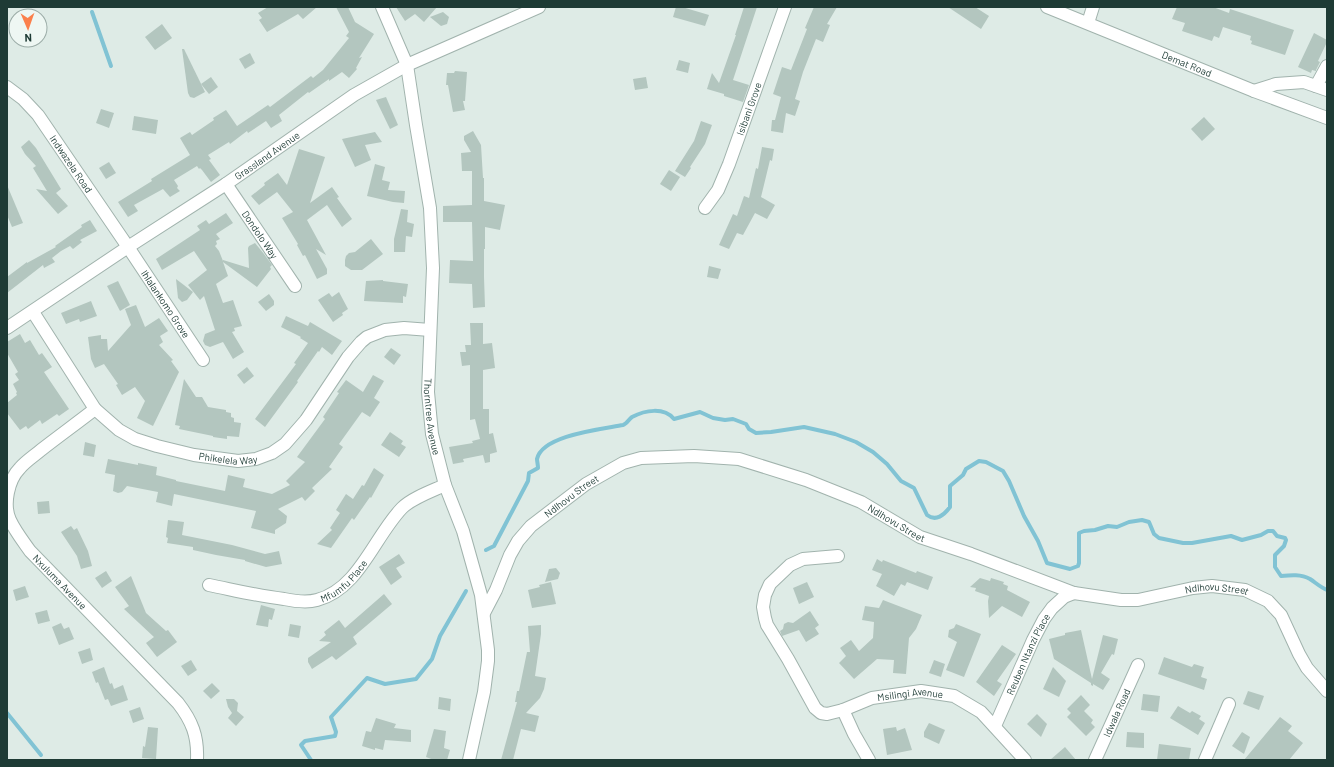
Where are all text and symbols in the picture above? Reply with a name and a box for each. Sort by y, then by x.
north arrow [8,8,48,48]
text: N [24,32,32,45]
street label: Demat Road [1160,48,1214,79]
street label: Isibani Grove [734,81,764,137]
street label: Grassland Avenue [232,129,302,182]
street label: Indwazela Road [47,133,95,195]
street label: Dondolo Way [240,208,281,261]
street label: Ihlalankomo Grove [139,268,193,340]
street label: Thorntree Avenue [422,378,443,456]
street label: Phikelela Way [198,450,259,467]
street label: Ndlhovu Street [542,472,601,520]
street label: Ndlhovu Street [866,501,927,544]
street label: Nxuluma Avenue [31,552,89,612]
street label: Mfumfu Place [318,557,370,605]
street label: Ndlhovu Street [1184,580,1252,597]
street label: Reuben Ntanzi Place [1004,611,1052,697]
street label: Msilingi Avenue [876,685,944,703]
street label: Idwala Road [1100,687,1133,739]

